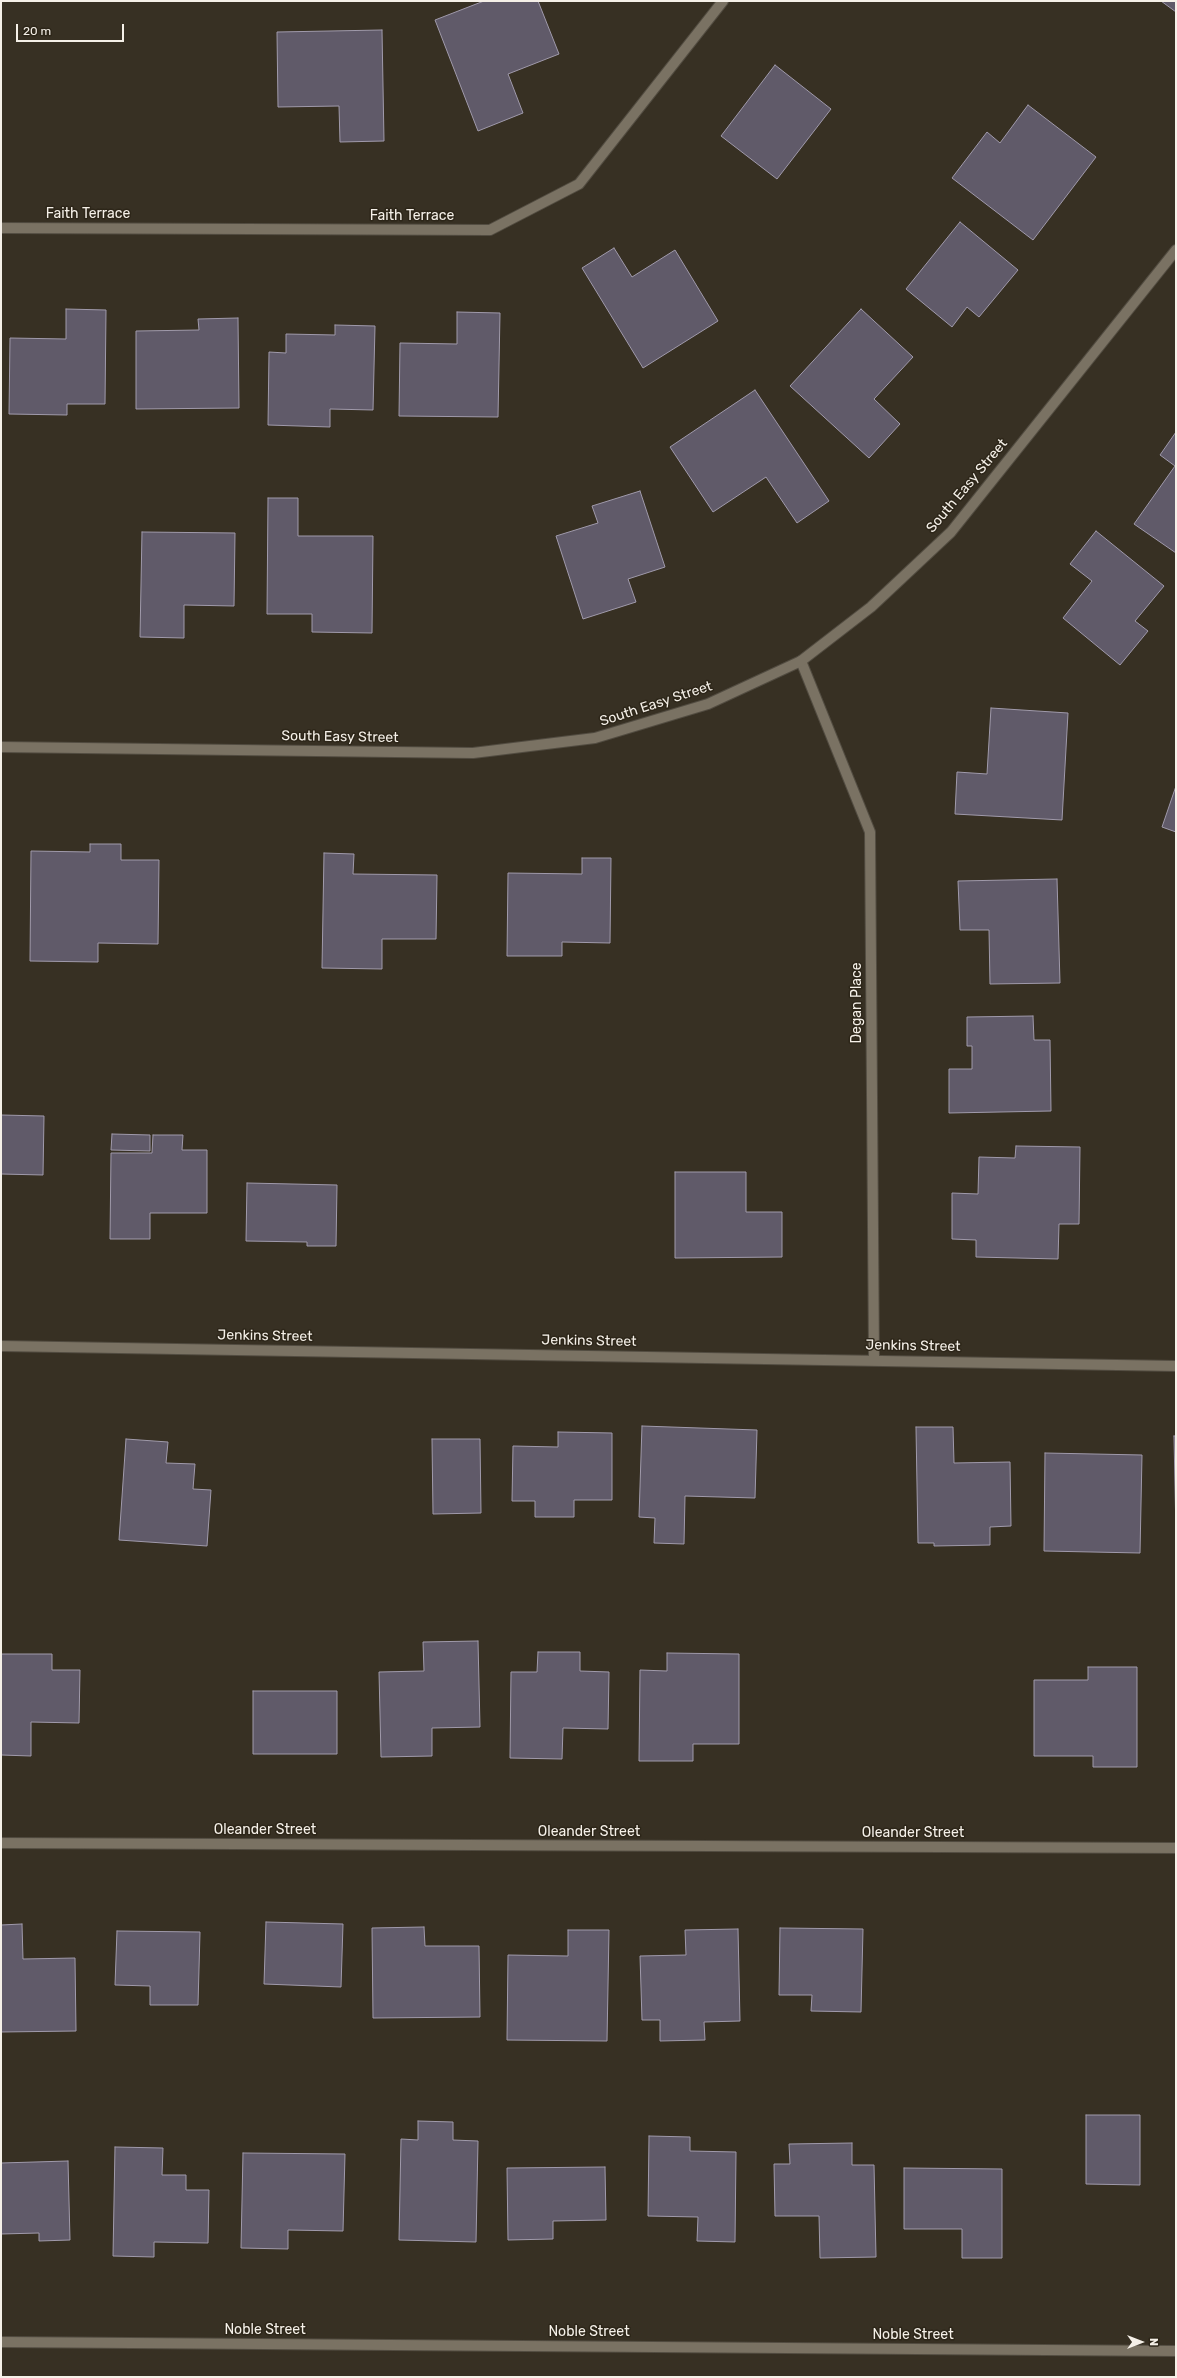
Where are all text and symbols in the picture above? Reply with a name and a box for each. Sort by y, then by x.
scale bar [18,16,126,42]
text: 20 m [23,24,51,38]
street label: Faith Terrace [46,206,130,222]
street label: Faith Terrace [370,208,454,224]
street label: South Easy Street [923,436,1011,536]
street label: South Easy Street [598,678,714,730]
street label: South Easy Street [281,728,399,746]
street label: Degan Place [849,962,865,1044]
street label: Jenkins Street [217,1327,313,1345]
street label: Jenkins Street [541,1332,637,1350]
street label: Jenkins Street [865,1337,961,1355]
street label: Oleander Street [214,1822,316,1838]
street label: Oleander Street [538,1824,640,1840]
street label: Oleander Street [862,1825,964,1841]
street label: Noble Street [224,2322,306,2338]
north arrow [1121,2322,1161,2362]
street label: Noble Street [548,2324,630,2340]
street label: Noble Street [872,2327,954,2343]
text: N [1147,2338,1160,2346]

